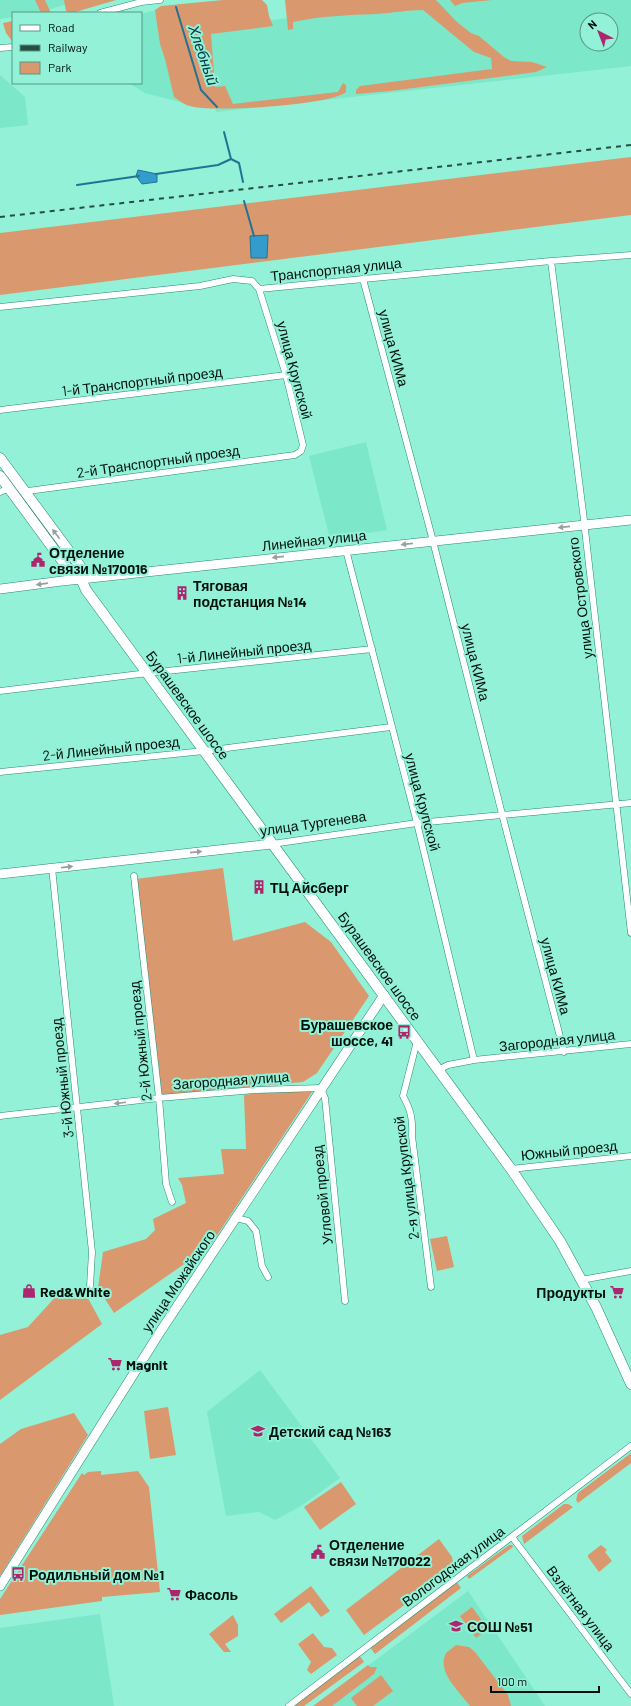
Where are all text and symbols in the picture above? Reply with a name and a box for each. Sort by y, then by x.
legend [12,12,142,84]
north arrow [579,12,619,52]
text: N [585,17,599,31]
text: Road [48,20,75,34]
water label: Хлебный [185,21,223,88]
text: Railway [48,40,88,54]
text: Park [48,60,72,74]
street label: Транспортная улица [270,254,403,284]
street label: улица КИМа [376,308,413,389]
street label: улица Крупской [274,319,316,421]
street label: 1-й Транспортный проезд [61,363,223,399]
street label: 2-й Транспортный проезд [75,441,241,481]
one-way arrow [558,524,570,530]
street label: Линейная улица [261,526,367,554]
one-way arrow [52,529,60,540]
street label: улица Островского [564,536,596,660]
one-way arrow [401,540,413,547]
place label: Отделение связи №170016 [49,544,148,577]
public building icon: Отделение связи №170016 [30,552,46,568]
one-way arrow [272,554,284,561]
place label: Тяговая подстанция №14 [193,577,307,610]
one-way arrow [36,581,48,587]
building icon: Тяговая подстанция №14 [174,585,190,601]
street label: улица КИМа [458,622,494,703]
street label: 1-й Линейный проезд [176,636,312,666]
street label: Бурашевское шоссе [143,647,233,763]
street label: 2-й Линейный проезд [42,732,180,764]
street label: улица Крупской [402,751,444,853]
street label: улица Тургенева [259,807,367,839]
one-way arrow [190,849,202,855]
one-way arrow [61,863,73,870]
building icon: ТЦ Айсберг [251,879,267,895]
place label: ТЦ Айсберг [270,879,349,896]
street label: Бурашевское шоссе [335,908,425,1024]
street label: улица КИМа [538,936,575,1017]
street label: 2-й Южный проезд [125,980,155,1102]
place label: Бурашевское шоссе, 41 [301,1016,393,1049]
street label: 3-й Южный проезд [47,1017,77,1139]
bus stop icon: Бурашевское шоссе, 41 [396,1024,412,1040]
street label: Загородная улица [498,1025,616,1055]
street label: Загородная улица [172,1067,290,1093]
one-way arrow [114,1099,126,1106]
street label: 2-я улица Крупской [390,1115,422,1241]
street label: Южный проезд [520,1136,618,1164]
street label: Угловой проезд [308,1144,336,1246]
street label: улица Можайского [138,1227,219,1335]
shop icon: Red&White [21,1283,37,1299]
place label: Red&White [40,1283,111,1300]
place label: Продукты [536,1284,606,1301]
supermarket icon: Продукты [609,1284,625,1300]
supermarket icon: Magnit [107,1356,123,1372]
place label: Magnit [126,1356,168,1373]
school or university icon: Детский сад №163 [250,1423,266,1439]
place label: Детский сад №163 [269,1423,391,1440]
street label: Вологодская улица [399,1522,508,1610]
place label: Отделение связи №170022 [329,1536,431,1569]
public building icon: Отделение связи №170022 [310,1544,326,1560]
street label: Взлётная улица [543,1562,619,1654]
bus stop icon: Родильный дом №1 [10,1566,26,1582]
place label: Родильный дом №1 [29,1566,164,1583]
supermarket icon: Фасоль [166,1586,182,1602]
place label: Фасоль [185,1586,239,1603]
school or university icon: СОШ №51 [448,1618,464,1634]
place label: СОШ №51 [467,1618,533,1635]
scale bar [491,1668,599,1694]
text: 100 m [497,1674,527,1688]

